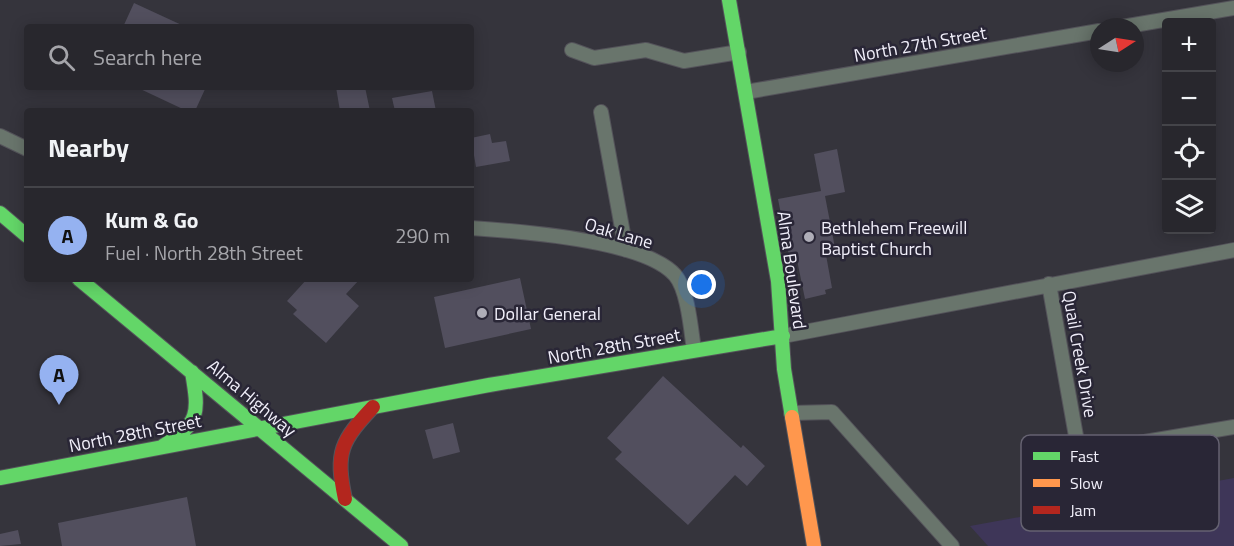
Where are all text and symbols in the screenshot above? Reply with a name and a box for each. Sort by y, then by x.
north arrow [1090,18,1144,72]
map controls [1162,18,1216,234]
button: + [1162,18,1216,72]
street label: North 27th Street [852,19,989,69]
search box [24,24,474,90]
text: Search here [93,40,202,74]
icon: search [45,41,78,74]
button: − [1162,72,1216,126]
button: locate [1162,126,1216,180]
text: Nearby [48,128,129,167]
button: layers [1162,180,1216,234]
text: Kum & Go [105,203,199,237]
street label: Alma Boulevard [770,209,814,331]
street label: Oak Lane [582,210,656,256]
place label: Bethlehem Freewill Baptist Church [821,214,967,262]
text: A [61,220,74,251]
text: 290 m [395,220,450,251]
marker: Bethlehem Freewill Baptist Church [802,230,816,244]
text: Fuel · North 28th Street [105,237,303,268]
your location [687,270,716,299]
street label: Quail Creek Drive [1056,288,1104,420]
place label: Dollar General [494,300,601,327]
marker: Dollar General [475,306,489,320]
street label: North 28th Street [546,321,683,371]
street label: Alma Highway [202,353,303,444]
pin: A [40,356,78,405]
street label: North 28th Street [67,407,204,459]
legend [1021,435,1219,531]
text: Fast [1070,444,1099,468]
text: Slow [1070,471,1103,495]
text: Jam [1070,498,1096,522]

